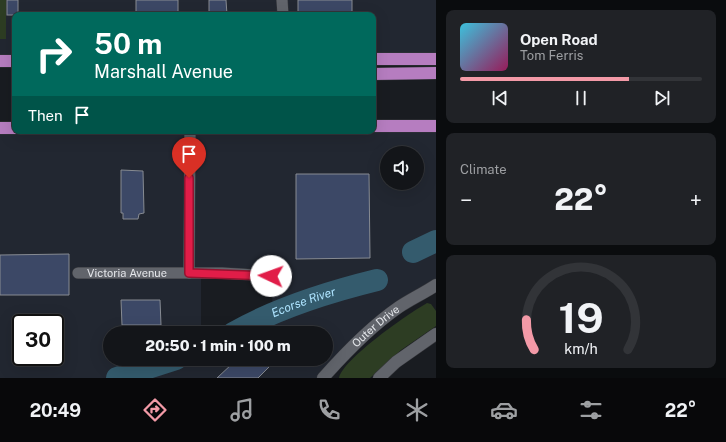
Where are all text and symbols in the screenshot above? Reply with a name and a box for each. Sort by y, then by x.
text: 50 m [94,27,162,60]
icon: right [28,28,80,80]
text: Open Road [520,31,598,48]
text: Tom Ferris [520,48,583,63]
text: Marshall Avenue [94,61,233,82]
icon: previous [489,87,511,109]
icon: pause [570,87,592,109]
icon: next [651,87,673,109]
icon: arrive [71,104,93,126]
text: Then [28,107,63,124]
pin [172,137,206,178]
icon: arrive [178,143,200,165]
map controls [380,146,424,190]
button: sound [380,146,424,190]
text: Climate [460,162,507,177]
text: 22° [554,181,608,217]
text: − [460,187,472,213]
text: + [690,187,702,213]
position arrow [250,255,292,297]
street label: Victoria Avenue [87,267,167,279]
water label: Ecorse River [269,284,338,320]
text: 19 [558,292,604,341]
street label: Outer Drive [349,303,402,350]
speed limit sign: 30 [12,314,64,366]
text: 20:50 · 1 min · 100 m [145,337,291,354]
text: km/h [564,339,598,356]
icon: directions [141,396,169,424]
icon: music [228,396,256,424]
icon: phone [315,396,343,424]
icon: climate [403,396,431,424]
icon: car [490,396,518,424]
icon: filters [577,396,605,424]
text: 20:49 [30,400,81,421]
text: 22° [665,400,696,421]

